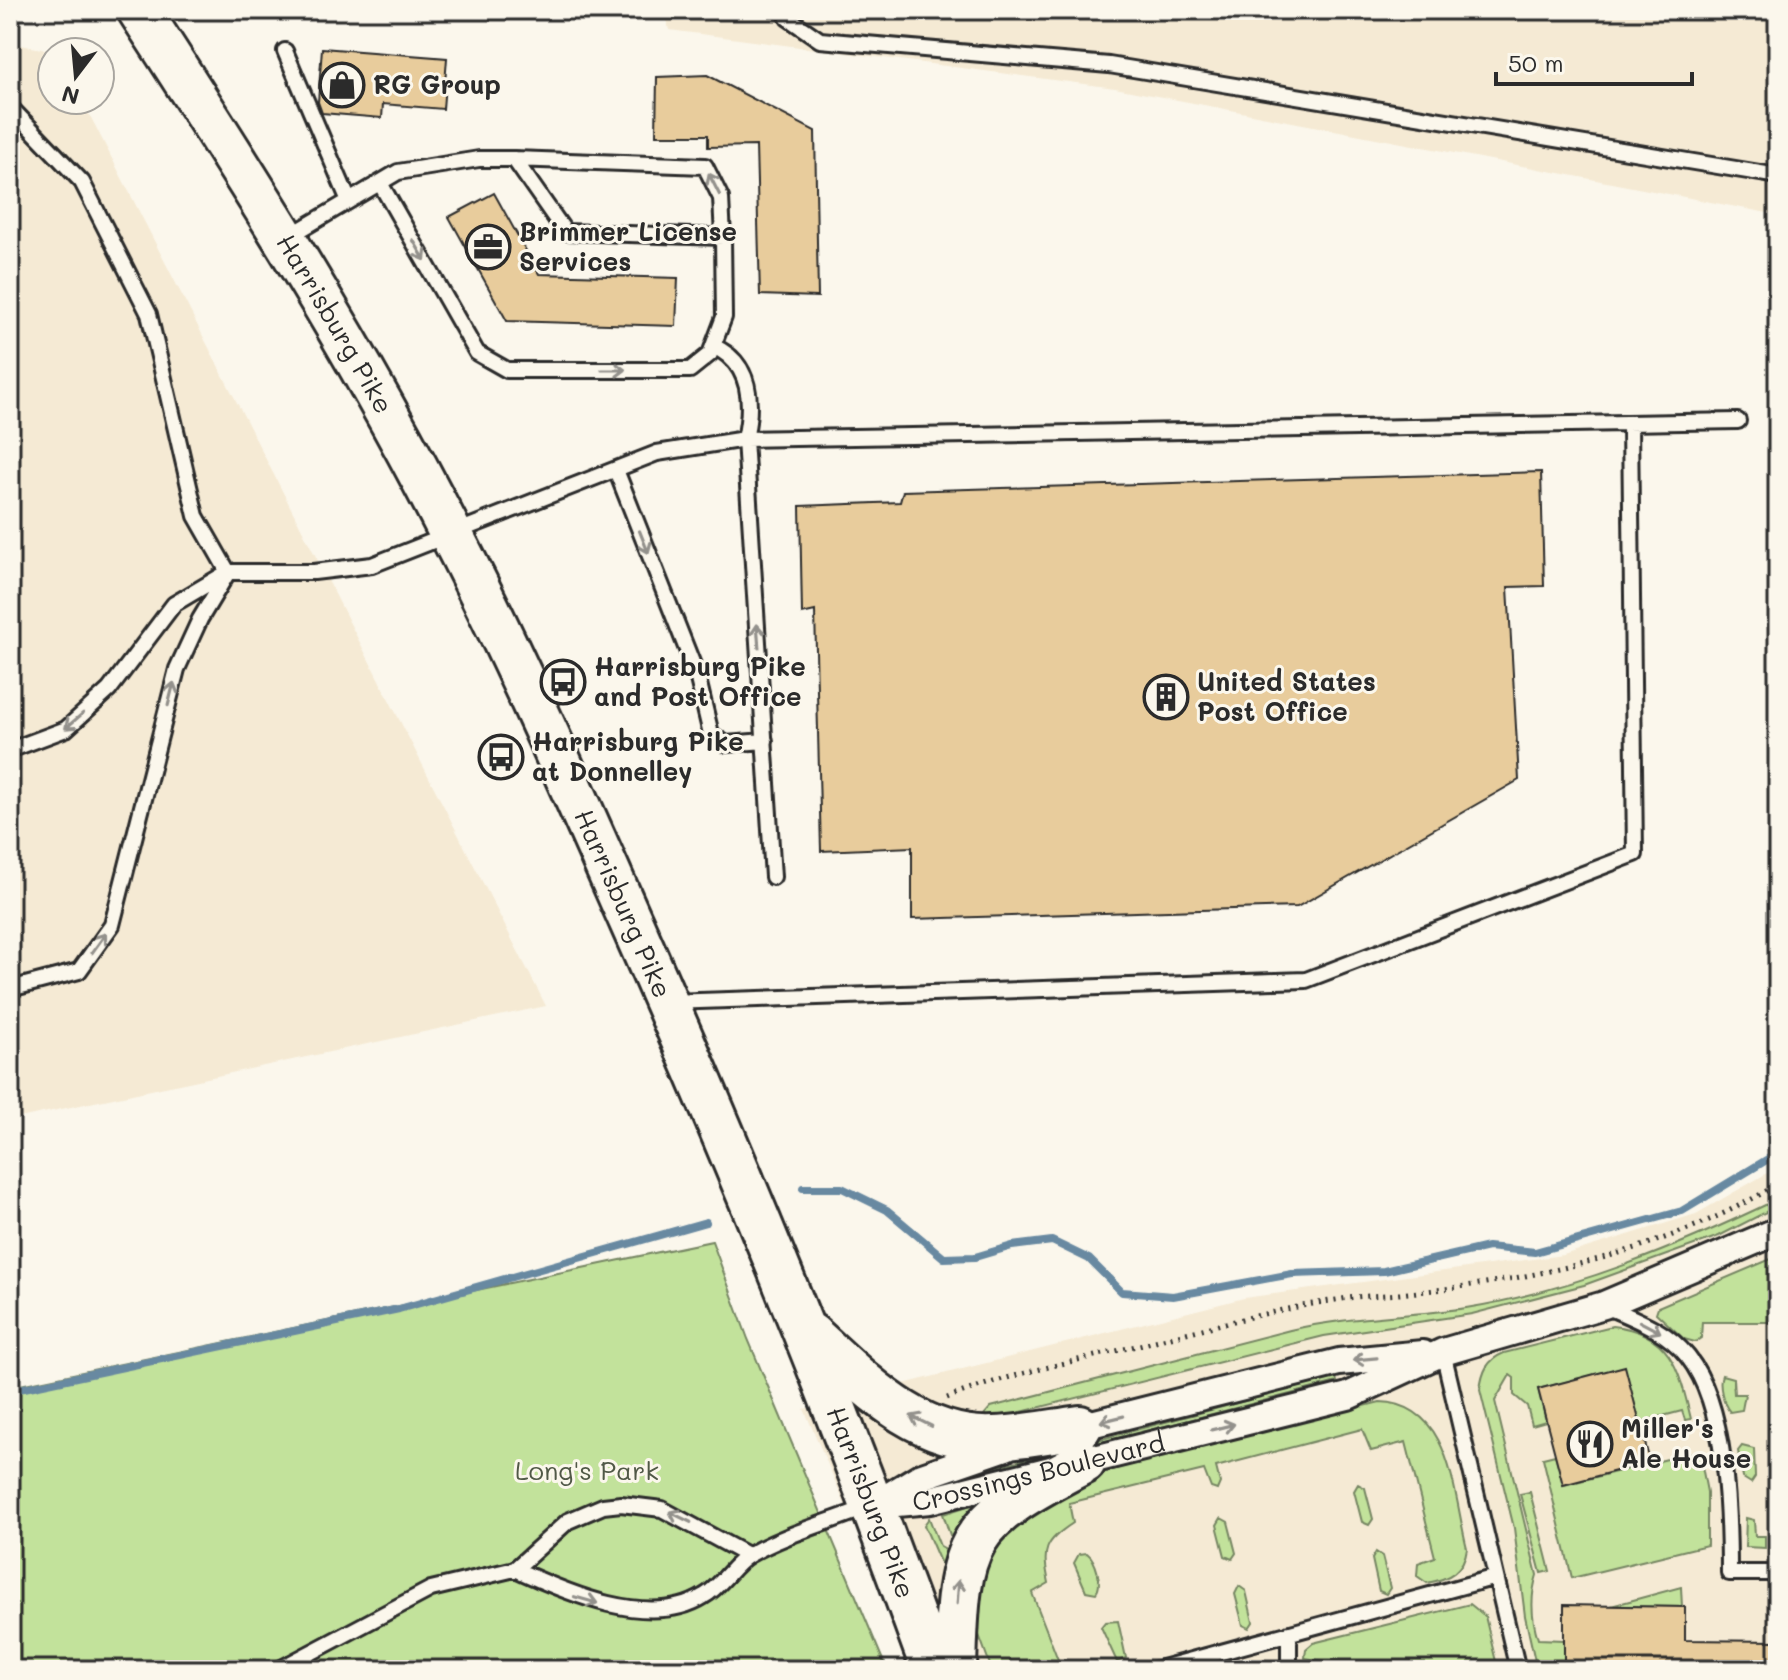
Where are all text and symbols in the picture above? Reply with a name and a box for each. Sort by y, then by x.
north arrow [36,36,116,116]
scale bar [1496,36,1692,86]
text: 50 m [1508,47,1564,78]
shop icon: RG Group [318,61,366,109]
place label: RG Group [373,67,501,101]
text: N [58,79,82,112]
one-way arrow [705,172,721,196]
place label: Brimmer License Services [519,214,737,278]
office icon: Brimmer License Services [464,223,512,271]
street label: Harrisburg Pike [269,227,401,419]
one-way arrow [411,238,427,262]
one-way arrow [600,362,627,378]
one-way arrow [638,529,652,554]
one-way arrow [750,623,765,650]
place label: Harrisburg Pike and Post Office [594,649,806,713]
bus stop icon: Harrisburg Pike and Post Office [539,658,587,706]
place label: United States Post Office [1197,664,1376,728]
building icon: United States Post Office [1142,673,1190,721]
one-way arrow [164,682,179,708]
one-way arrow [65,712,85,730]
place label: Harrisburg Pike at Donnelley [532,724,744,788]
bus stop icon: Harrisburg Pike at Donnelley [477,733,525,781]
street label: Harrisburg Pike [567,804,680,1003]
one-way arrow [91,932,107,954]
one-way arrow [1638,1320,1662,1335]
one-way arrow [1352,1352,1379,1367]
street label: Harrisburg Pike [820,1401,923,1603]
place label: Miller's Ale House [1621,1411,1751,1475]
one-way arrow [1100,1412,1126,1427]
one-way arrow [910,1413,934,1428]
one-way arrow [1209,1419,1235,1434]
restaurant icon: Miller's Ale House [1566,1420,1614,1468]
street label: Crossings Boulevard [911,1424,1168,1518]
park label: Long's Park [515,1453,659,1487]
one-way arrow [668,1509,692,1524]
one-way arrow [951,1579,966,1606]
one-way arrow [573,1593,599,1608]

